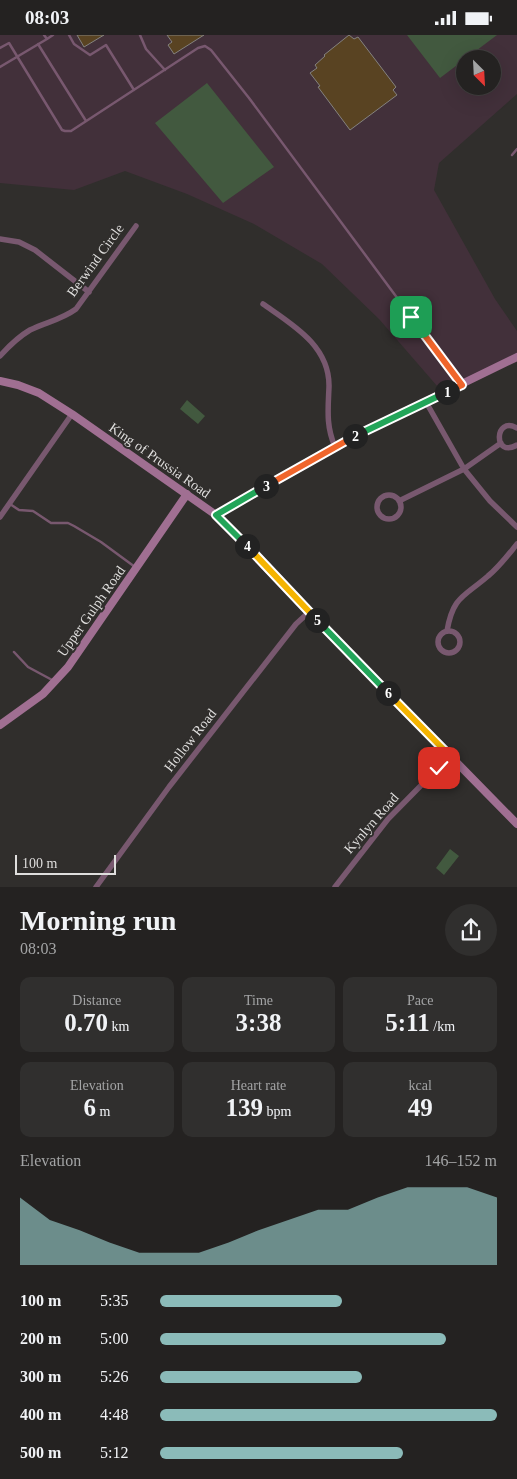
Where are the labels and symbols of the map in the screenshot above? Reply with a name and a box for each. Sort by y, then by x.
north arrow [456,50,501,95]
street label: Berwind Circle [64,221,127,299]
pin [390,296,432,338]
pin: 1 [434,379,460,405]
street label: King of Prussia Road [106,420,213,501]
pin: 2 [342,423,368,449]
pin: 3 [254,473,278,499]
pin: 4 [234,533,260,559]
street label: Upper Gulph Road [55,563,128,659]
pin: 5 [304,607,330,633]
pin: 6 [376,681,400,705]
street label: Hollow Road [161,706,219,775]
pin [418,747,460,789]
street label: Kynlyn Road [341,790,402,857]
scale bar [15,851,116,875]

